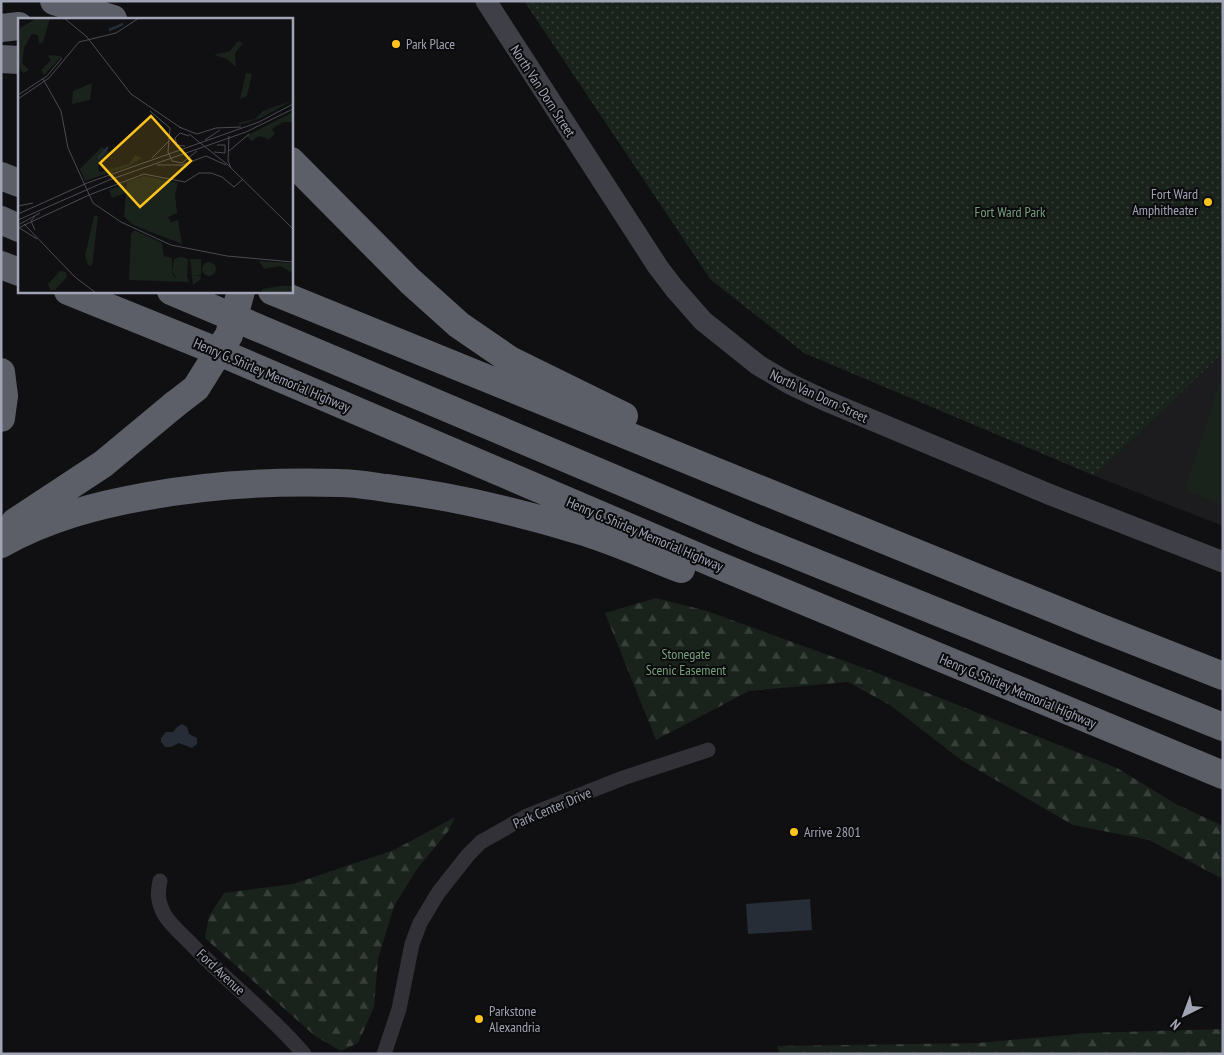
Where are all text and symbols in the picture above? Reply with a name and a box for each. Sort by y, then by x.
inset map [18,18,292,292]
place label: Park Place [406,35,455,53]
marker: Park Place [390,38,402,50]
street label: North Van Dorn Street [506,42,580,141]
place label: Fort Ward Amphitheater [1132,185,1198,219]
marker: Fort Ward Amphitheater [1202,196,1214,208]
park label: Fort Ward Park [975,203,1046,221]
street label: Henry G. Shirley Memorial Highway [191,334,354,417]
street label: North Van Dorn Street [767,365,871,427]
street label: Henry G. Shirley Memorial Highway [564,493,727,576]
park label: Stonegate Scenic Easement [646,645,726,679]
street label: Henry G. Shirley Memorial Highway [937,650,1100,733]
street label: Park Center Drive [510,783,594,833]
place label: Arrive 2801 [804,823,861,841]
marker: Arrive 2801 [788,826,800,838]
street label: Ford Avenue [193,945,249,999]
north arrow [1159,990,1209,1040]
place label: Parkstone Alexandria [489,1002,540,1036]
marker: Parkstone Alexandria [473,1013,485,1025]
text: N [1166,1015,1184,1034]

